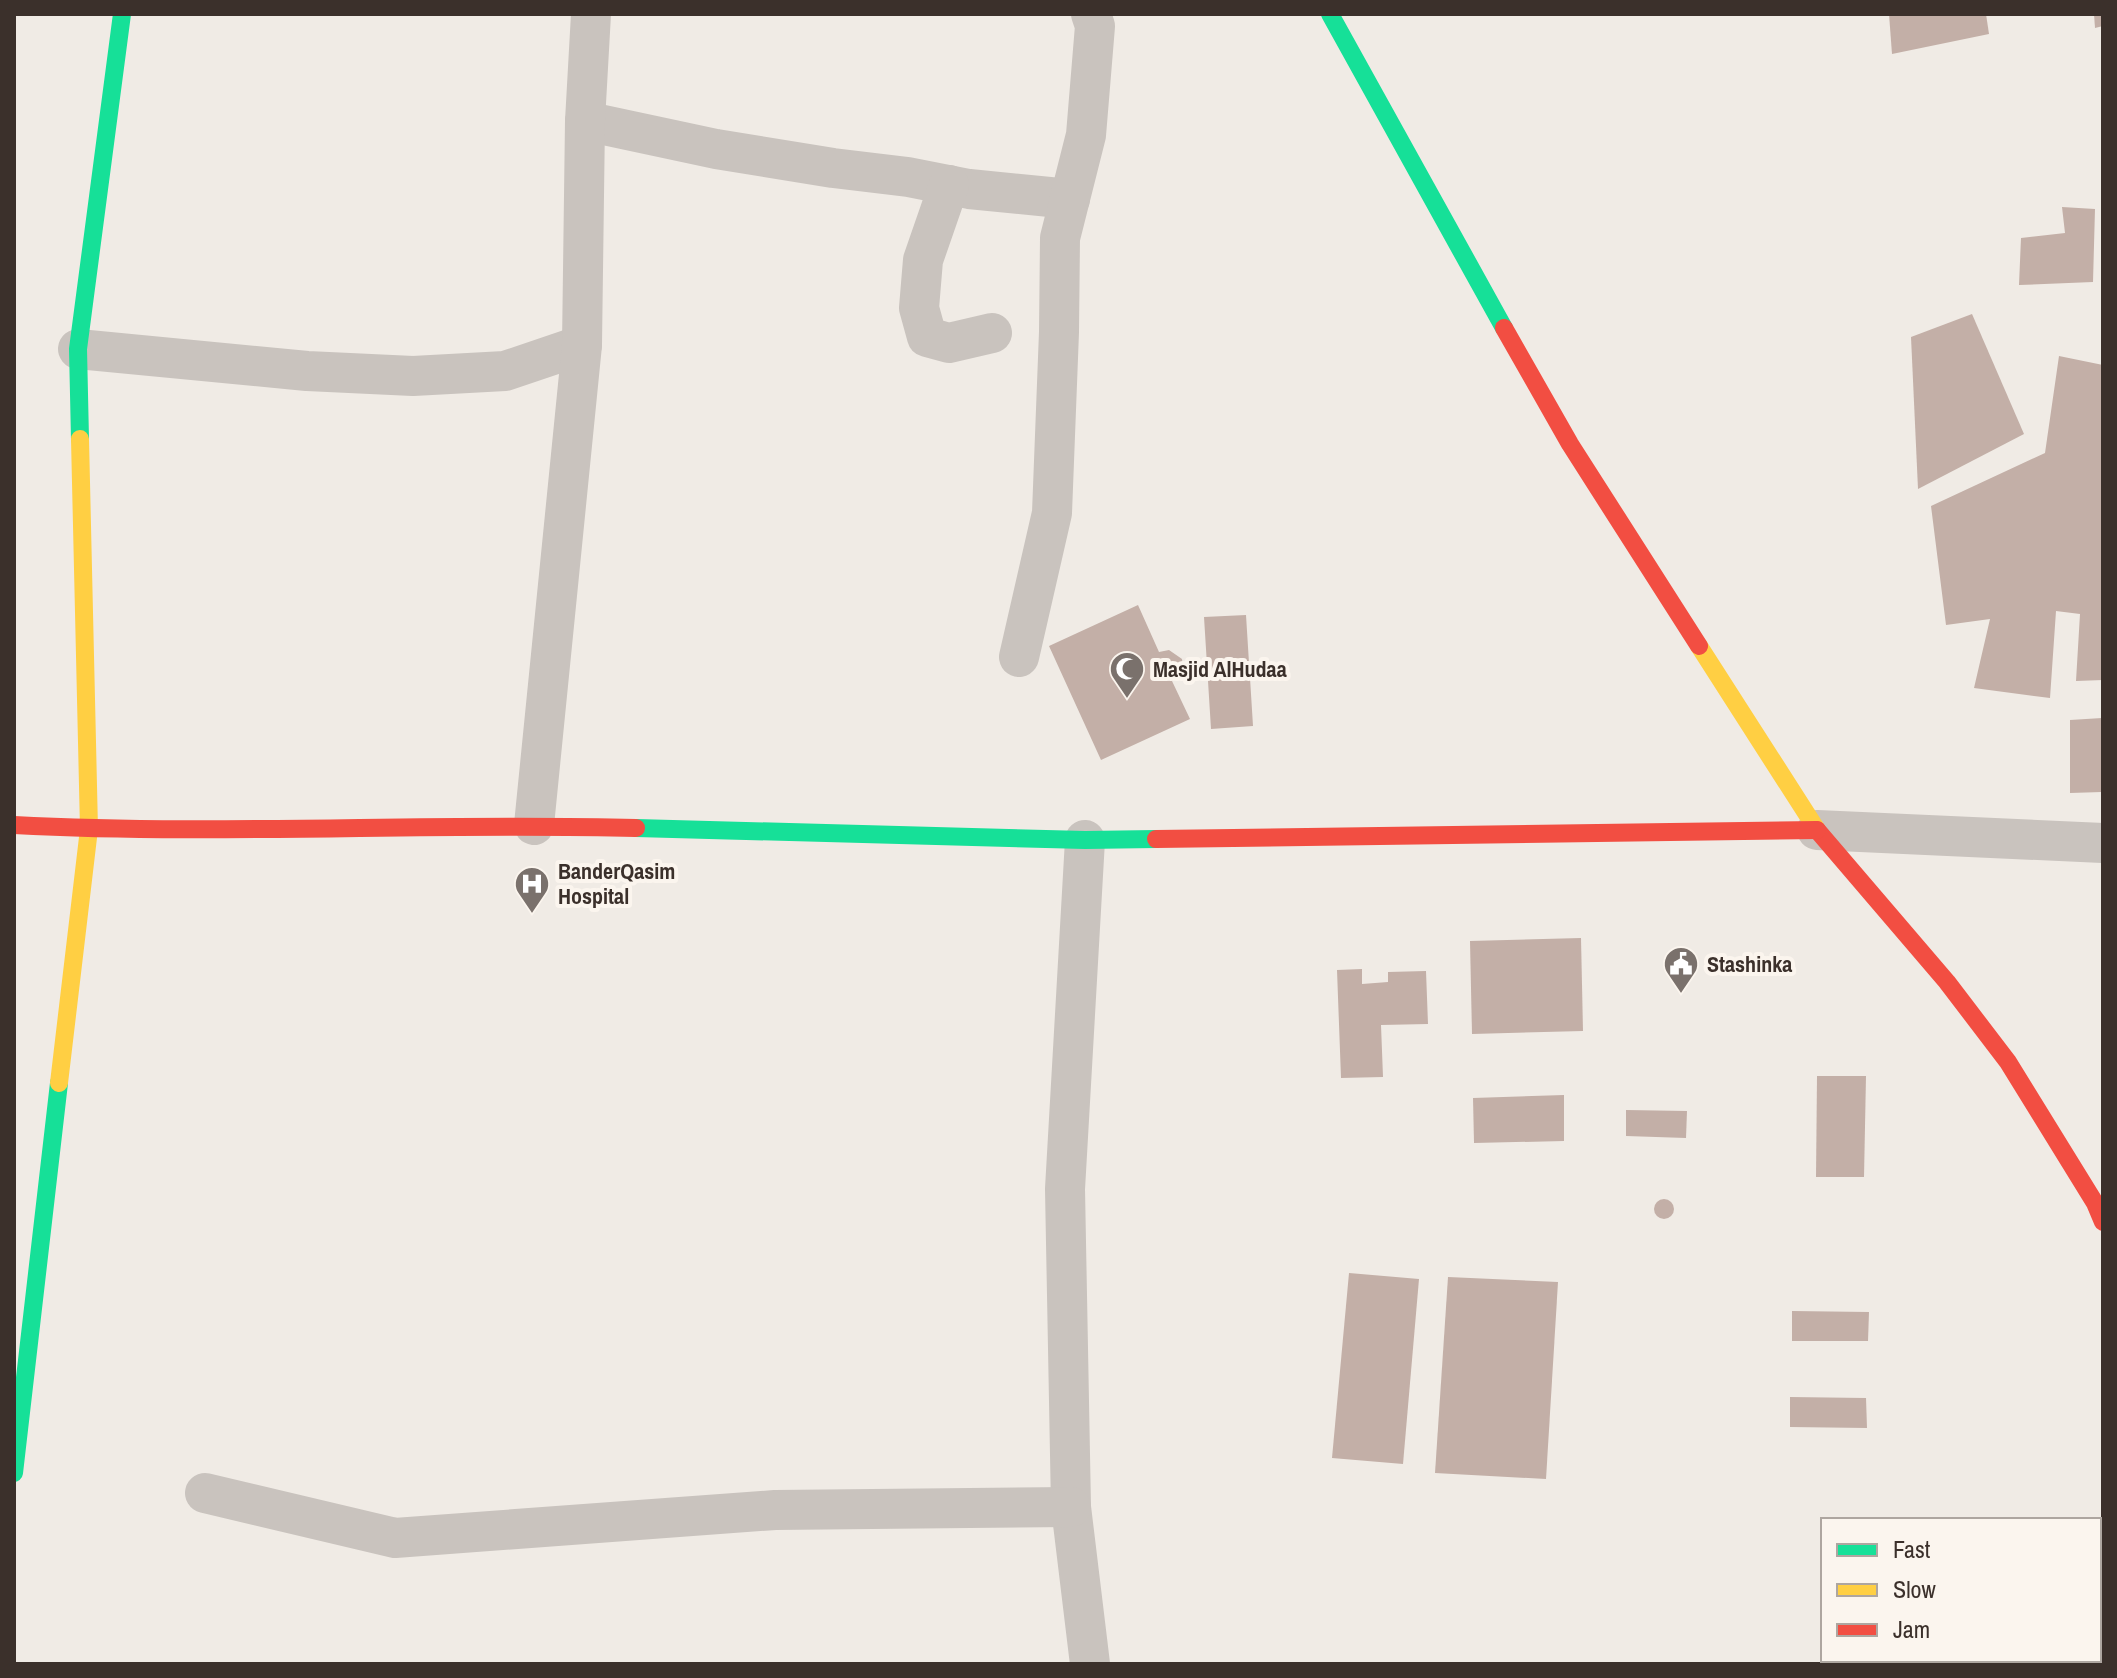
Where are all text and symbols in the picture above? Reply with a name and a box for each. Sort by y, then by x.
mosque icon: Masjid AlHudaa [1108,650,1146,700]
place label: Masjid AlHudaa [1153,654,1287,684]
place label: BanderQasim Hospital [558,856,675,911]
hospital icon: BanderQasim Hospital [513,865,551,915]
public building icon: Stashinka [1662,945,1700,995]
place label: Stashinka [1707,949,1792,979]
legend [1821,1518,2101,1662]
text: Fast [1893,1533,1931,1565]
text: Slow [1893,1573,1936,1605]
text: Jam [1893,1613,1930,1645]

